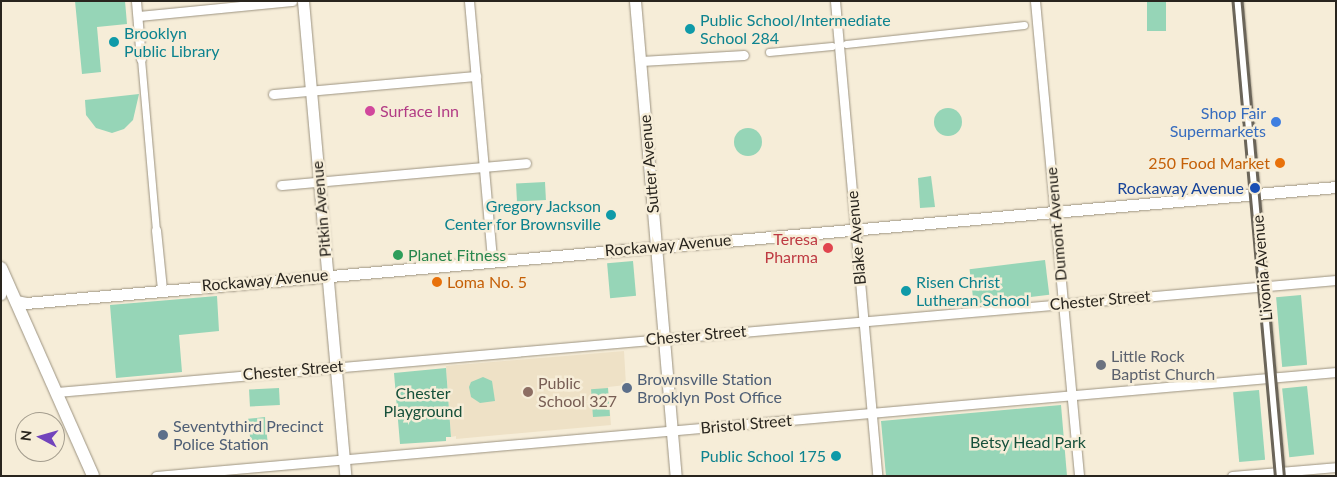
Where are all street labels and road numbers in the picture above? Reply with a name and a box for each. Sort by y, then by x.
street label: Sutter Avenue [635,114,663,214]
street label: Pitkin Avenue [307,160,335,258]
street label: Dumont Avenue [1041,166,1071,282]
street label: Blake Avenue [842,190,870,286]
street label: Livonia Avenue [1248,214,1276,322]
street label: Rockaway Avenue [604,230,732,260]
street label: Rockaway Avenue [201,265,329,295]
street label: Chester Street [1049,286,1151,314]
street label: Chester Street [645,321,747,349]
street label: Chester Street [242,356,344,384]
street label: Bristol Street [700,410,792,438]

